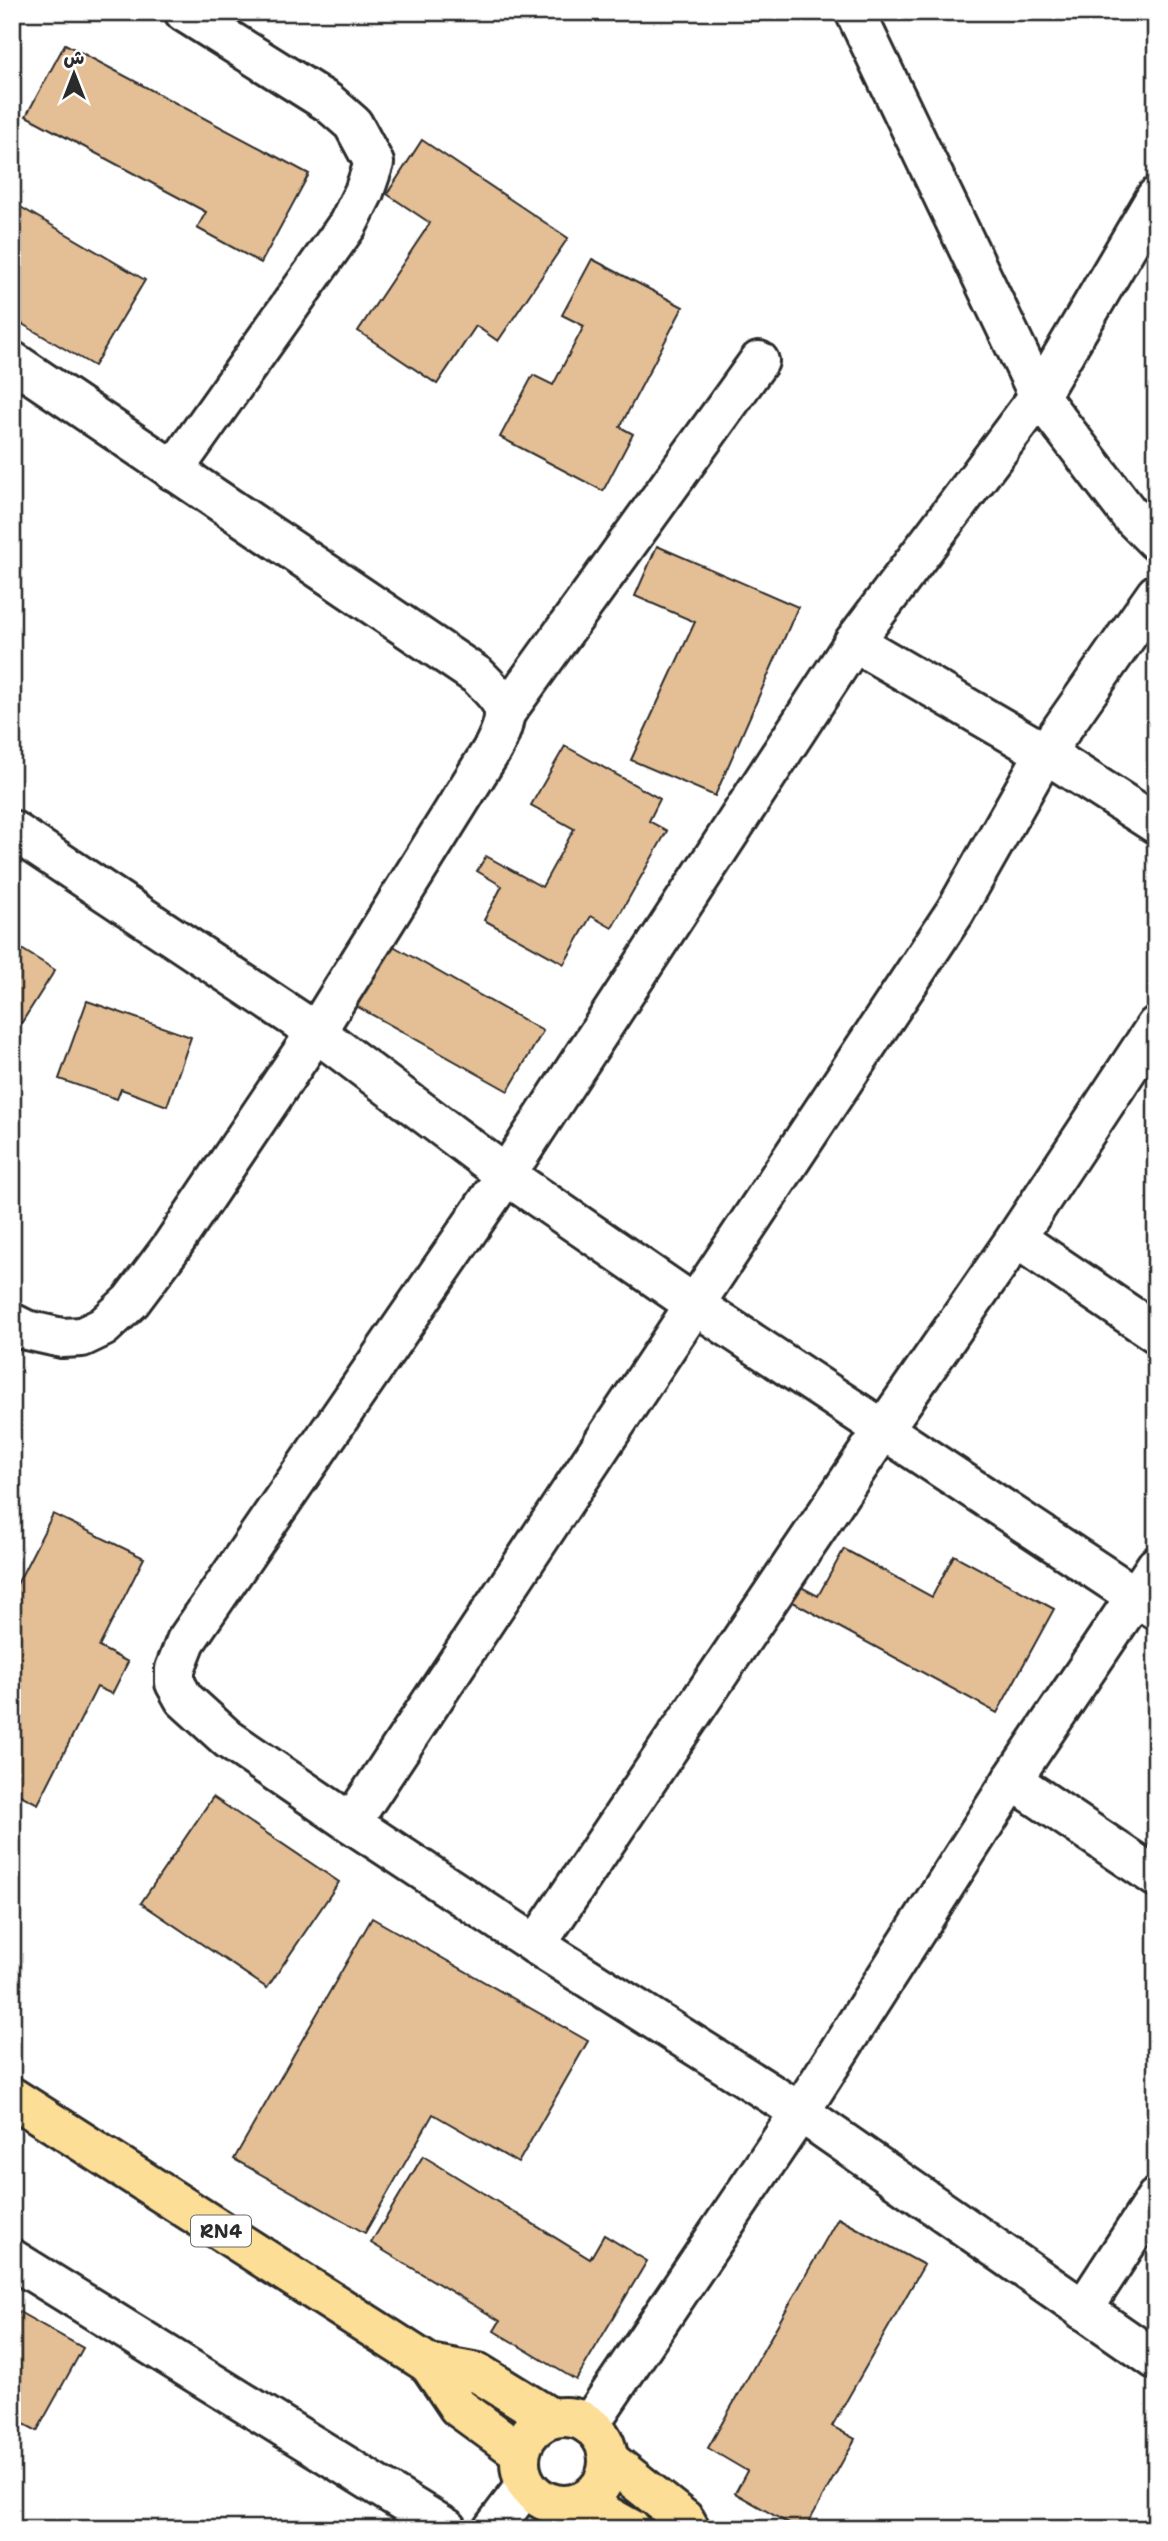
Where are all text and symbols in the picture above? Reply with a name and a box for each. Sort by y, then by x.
north arrow [38,38,108,108]
text: ش [64,45,85,70]
road number: RN4 [191,2216,251,2246]

